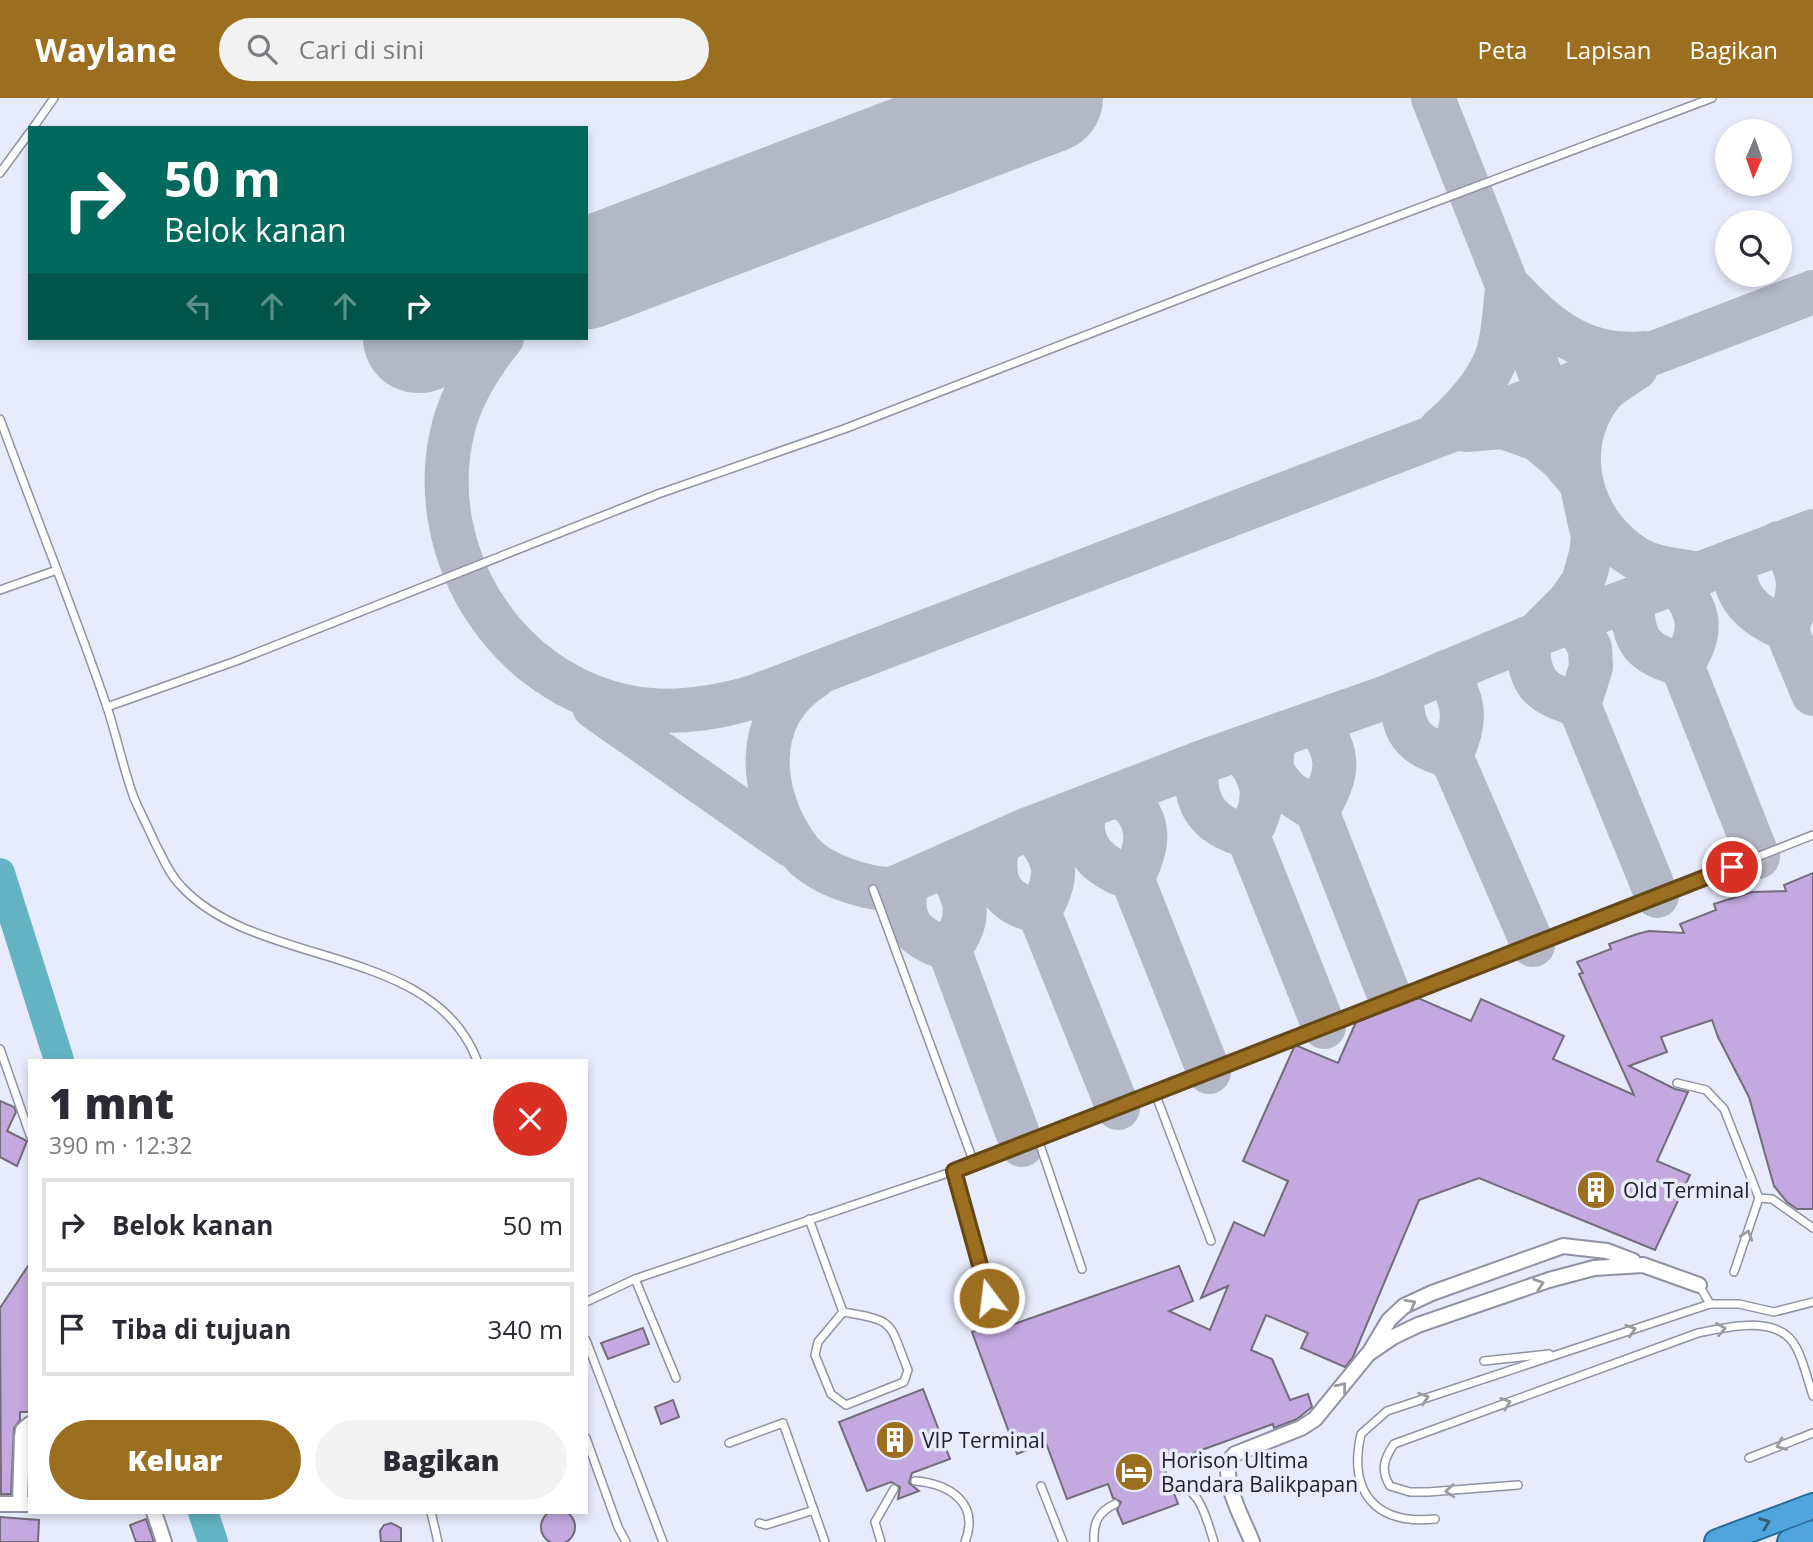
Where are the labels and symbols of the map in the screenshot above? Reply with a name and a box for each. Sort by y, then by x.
north arrow [1715,119,1792,196]
pin [1702,837,1762,897]
building icon: Old Terminal [1575,1169,1617,1211]
place label: Old Terminal [1623,1176,1749,1204]
one-way arrow [1739,1229,1753,1242]
position arrow [952,1261,1026,1335]
one-way arrow [1532,1278,1544,1292]
one-way arrow [1404,1298,1417,1312]
one-way arrow [1715,1322,1727,1337]
one-way arrow [1625,1324,1637,1338]
one-way arrow [1334,1383,1346,1396]
one-way arrow [1417,1392,1429,1407]
one-way arrow [1500,1398,1512,1412]
building icon: VIP Terminal [874,1419,916,1461]
place label: VIP Terminal [922,1426,1045,1454]
one-way arrow [1776,1437,1788,1451]
place label: Horison Ultima Bandara Balikpapan [1161,1446,1358,1498]
hotel icon: Horison Ultima Bandara Balikpapan [1113,1451,1155,1493]
one-way arrow [1445,1483,1456,1498]
one-way arrow [1758,1518,1770,1532]

